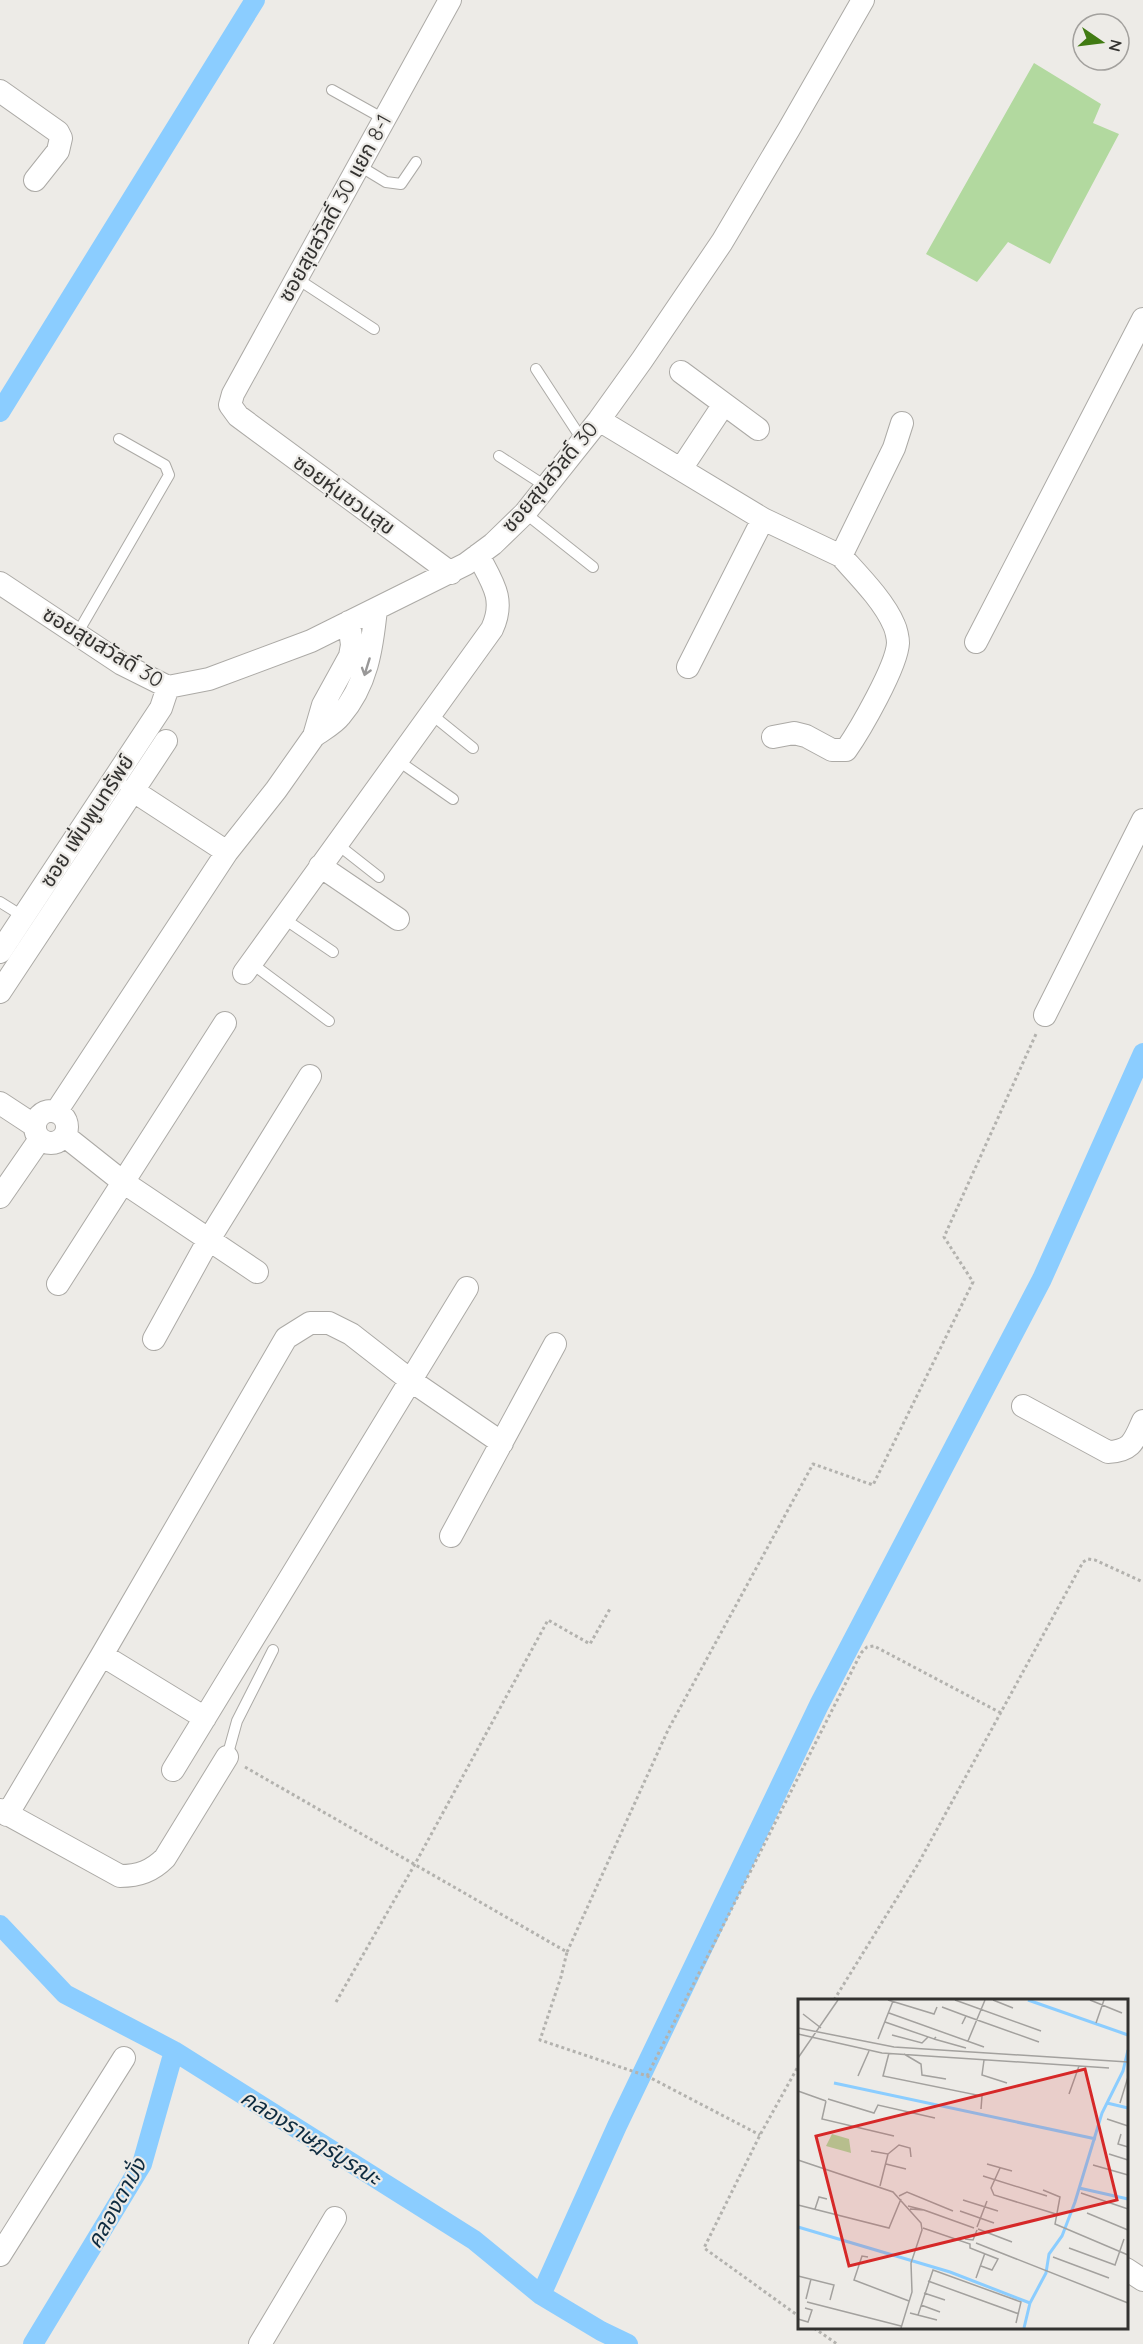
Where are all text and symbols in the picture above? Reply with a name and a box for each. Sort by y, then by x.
north arrow [1071,12,1131,72]
text: N [1104,38,1127,54]
street label: ซอยสุขสวัสดิ์ 30 แยก 8-1 [272,109,397,306]
street label: ซอยสุขสวัสดิ์ 30 [495,416,604,538]
street label: ซอยหุ่นชวนสุข [288,449,401,541]
street label: ซอยสุขสวัสดิ์ 30 [38,600,169,693]
one-way arrow [361,657,372,676]
street label: ซอย เพิ่มพูนทรัพย์ [34,749,140,892]
inset map [798,1999,1128,2329]
water label: คลองราษฎร์บูรณะ [236,2083,387,2192]
water label: คลองตามั่ง [80,2152,153,2253]

